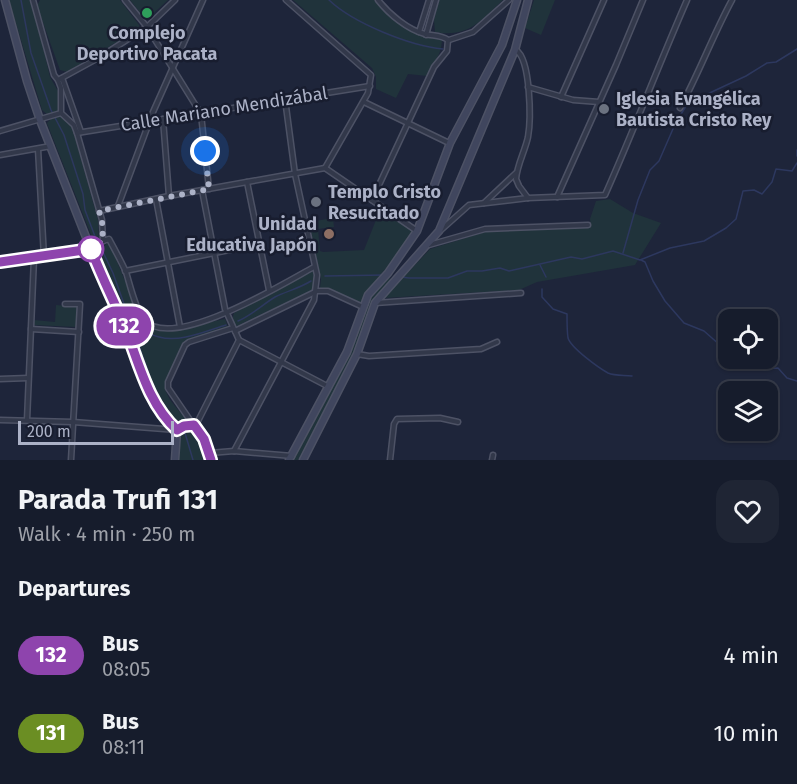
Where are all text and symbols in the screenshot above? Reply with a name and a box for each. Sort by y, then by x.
marker: Complejo Deportivo Pacata [140,6,154,20]
place label: Complejo Deportivo Pacata [77,22,217,65]
street label: Calle Mariano Mendizábal [119,82,329,136]
place label: Iglesia Evangélica Bautista Cristo Rey [616,88,772,131]
marker: Iglesia Evangélica Bautista Cristo Rey [597,102,611,116]
your location [190,136,220,166]
place label: Templo Cristo Resucitado [328,181,441,224]
marker: Templo Cristo Resucitado [309,195,323,209]
place label: Unidad Educativa Japón [186,213,317,256]
marker: Unidad Educativa Japón [322,227,336,241]
unlabelled marker [78,236,104,262]
line badge: 132 [90,306,158,346]
map controls [718,309,778,441]
button: locate [718,309,778,369]
text: 132 [108,313,140,339]
button: layers [718,381,778,441]
scale bar [18,418,174,445]
text: 200 m [27,422,71,441]
button: heart [716,480,779,543]
text: Parada Trufi 131 [18,483,218,516]
text: Walk · 4 min · 250 m [18,522,195,546]
text: Departures [18,575,130,602]
text: Bus [102,630,139,657]
text: 132 [35,642,67,668]
text: 4 min [724,642,779,669]
text: 08:05 [102,657,150,681]
text: Bus [102,708,139,735]
text: 131 [36,720,66,746]
text: 10 min [713,720,779,747]
text: 08:11 [102,735,145,759]

